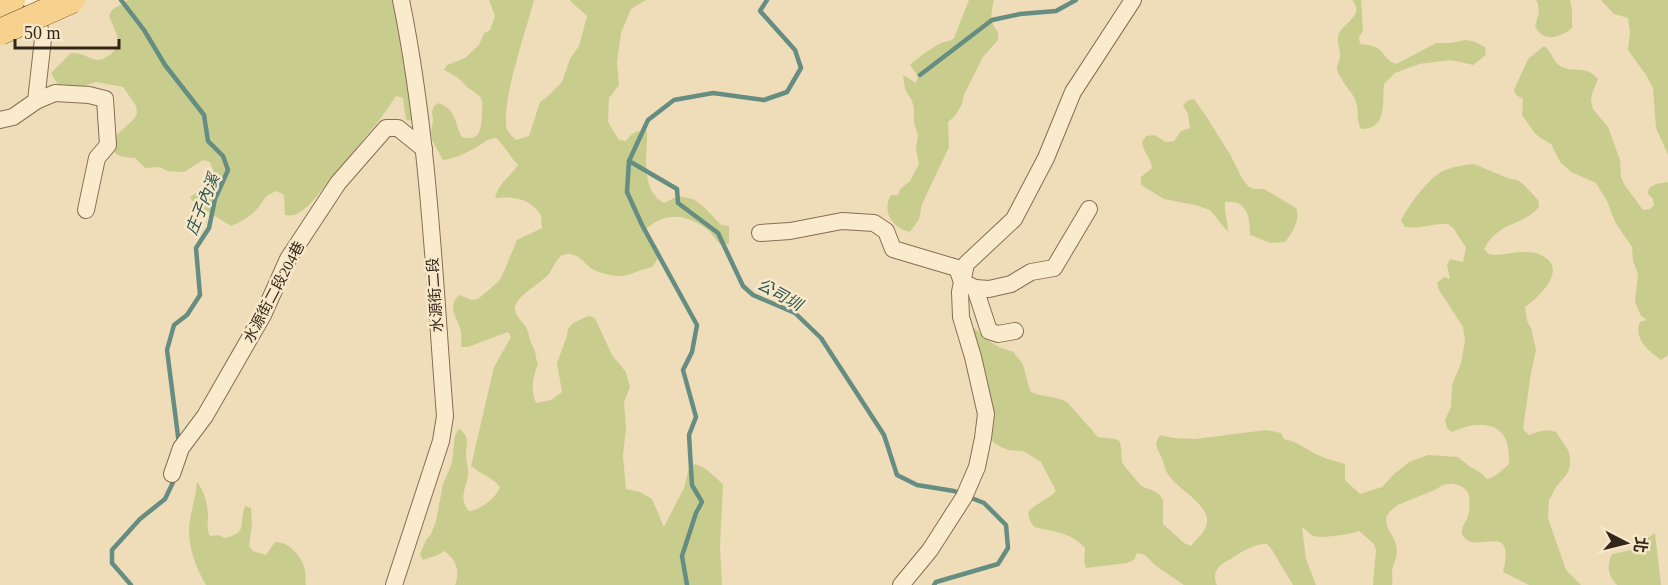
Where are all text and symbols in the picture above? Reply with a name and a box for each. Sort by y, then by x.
scale bar [15,12,118,50]
text: 50 m [24,23,61,43]
water label: 庄子內溪 [183,169,223,237]
street label: 水源街二段204巷 [241,239,307,345]
street label: 水源街二段 [424,257,446,333]
water label: 公司圳 [755,275,807,314]
north arrow [1596,513,1656,573]
text: 北 [1631,536,1650,554]

